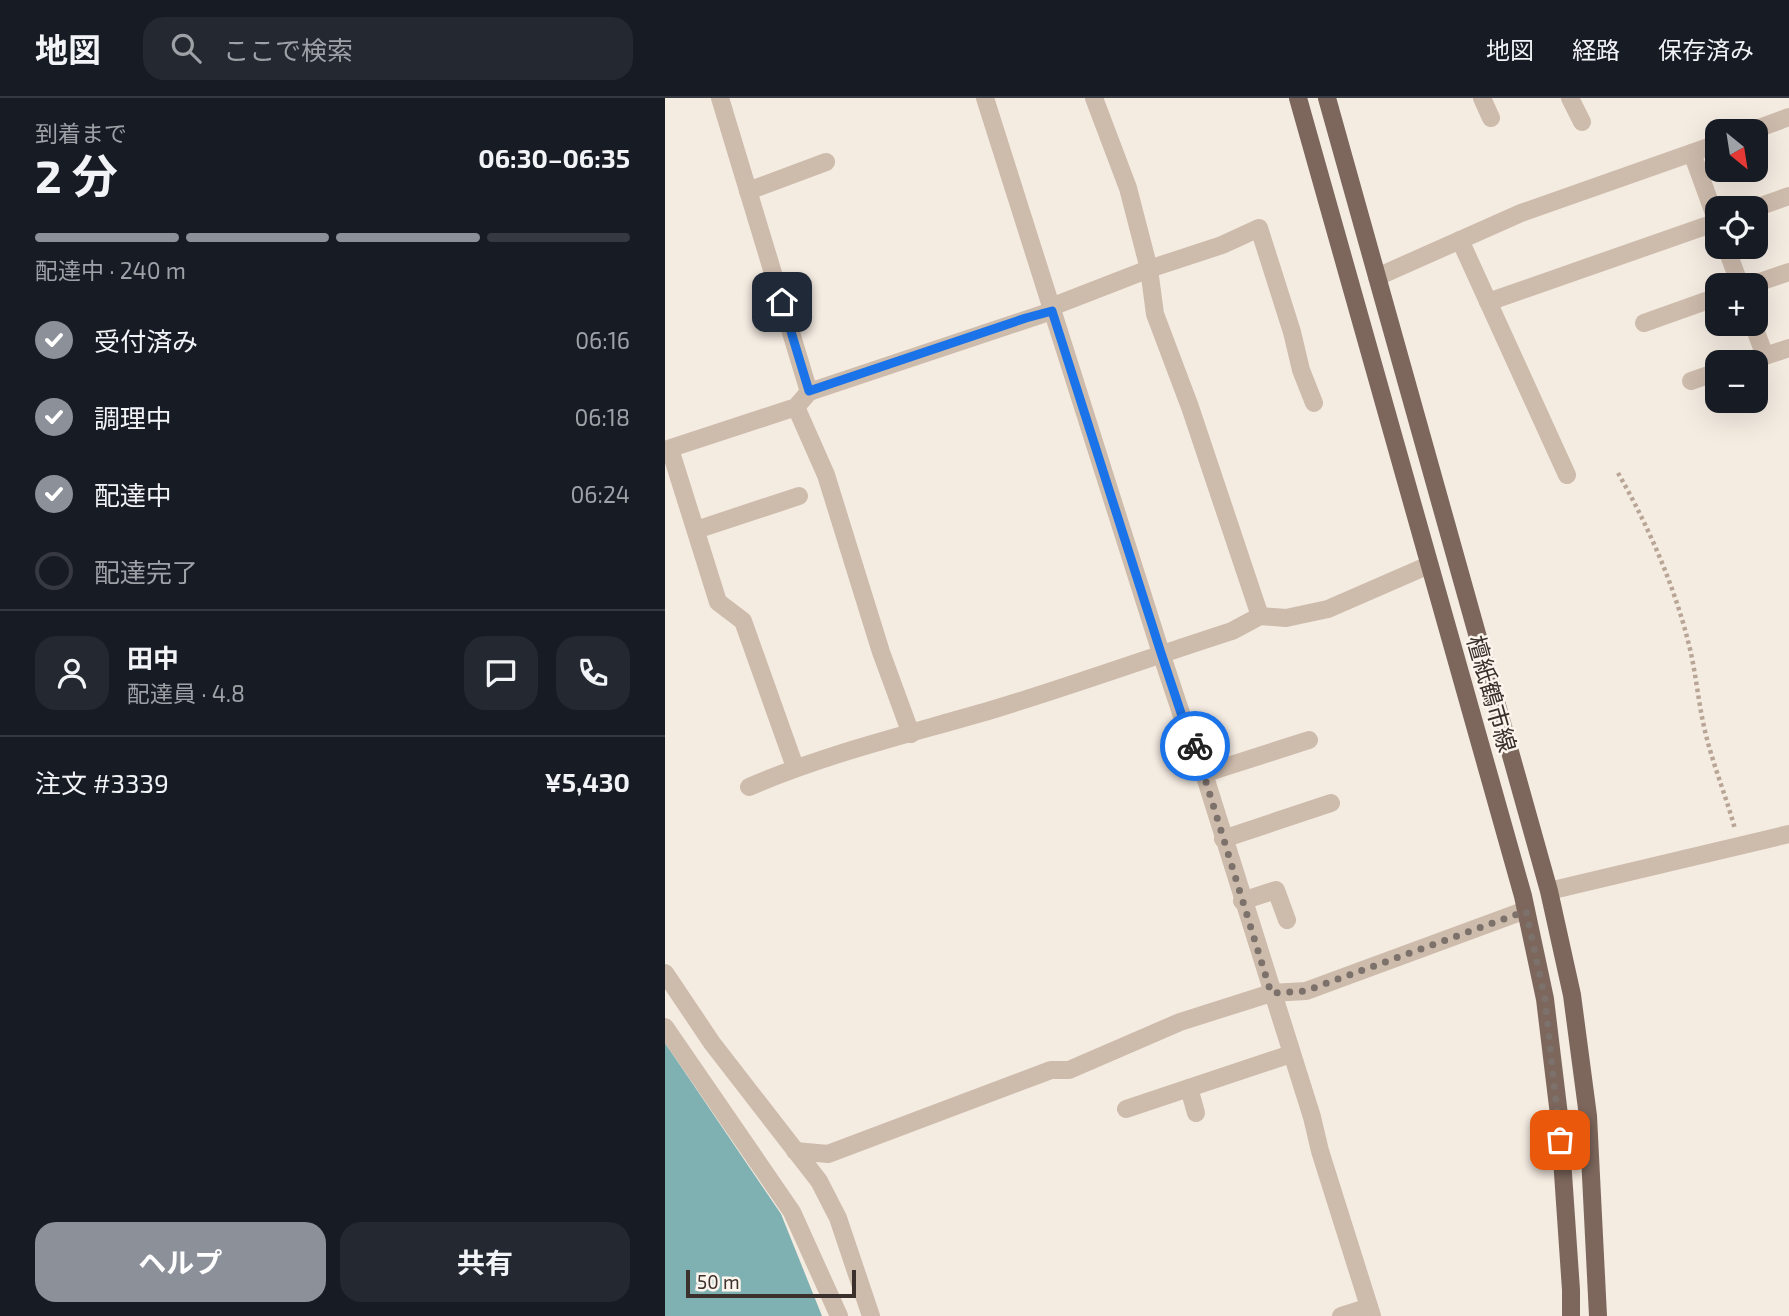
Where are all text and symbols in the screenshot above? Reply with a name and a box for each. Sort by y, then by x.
search box [143,17,633,80]
text: 地図 [35,29,101,69]
icon: search [167,29,205,67]
text: ここで検索 [223,34,353,65]
text: 地図 [1486,35,1534,64]
text: 経路 [1572,35,1620,64]
text: 保存済み [1658,35,1754,64]
text: 到着まで [35,119,127,147]
north arrow [1705,119,1767,182]
map controls [1705,119,1768,413]
text: 06:30–06:35 [478,142,630,173]
text: 2 分 [35,147,118,202]
button: locate [1705,196,1768,259]
text: 配達中 · 240 m [35,256,186,284]
pin [752,272,812,332]
button: + [1705,273,1768,336]
icon: home [763,283,801,321]
icon: check [35,321,73,359]
text: 受付済み [94,325,198,356]
text: 06:16 [575,326,630,354]
button: − [1705,350,1768,413]
icon: check [35,398,73,436]
text: 調理中 [94,402,172,433]
text: 06:18 [574,403,630,431]
icon: check [35,475,73,513]
text: 配達中 [94,479,172,510]
text: 06:24 [570,480,630,508]
text: 配達完了 [94,556,198,587]
street label: 檀紙鶴市線 [1462,632,1523,755]
button: person [35,636,109,710]
button: chat [464,636,538,710]
button: phone [556,636,630,710]
text: 田中 [127,642,179,673]
text: 配達員 · 4.8 [127,679,245,707]
courier [1160,711,1230,781]
icon: bike [1176,727,1214,765]
text: ¥5,430 [544,766,630,797]
text: 注文 #3339 [35,767,169,798]
pin [1530,1110,1590,1170]
icon: bag [1541,1121,1579,1159]
button: ヘルプ [35,1222,326,1302]
button: 共有 [340,1222,630,1302]
scale bar [686,1267,856,1299]
text: 50 m [697,1270,740,1293]

